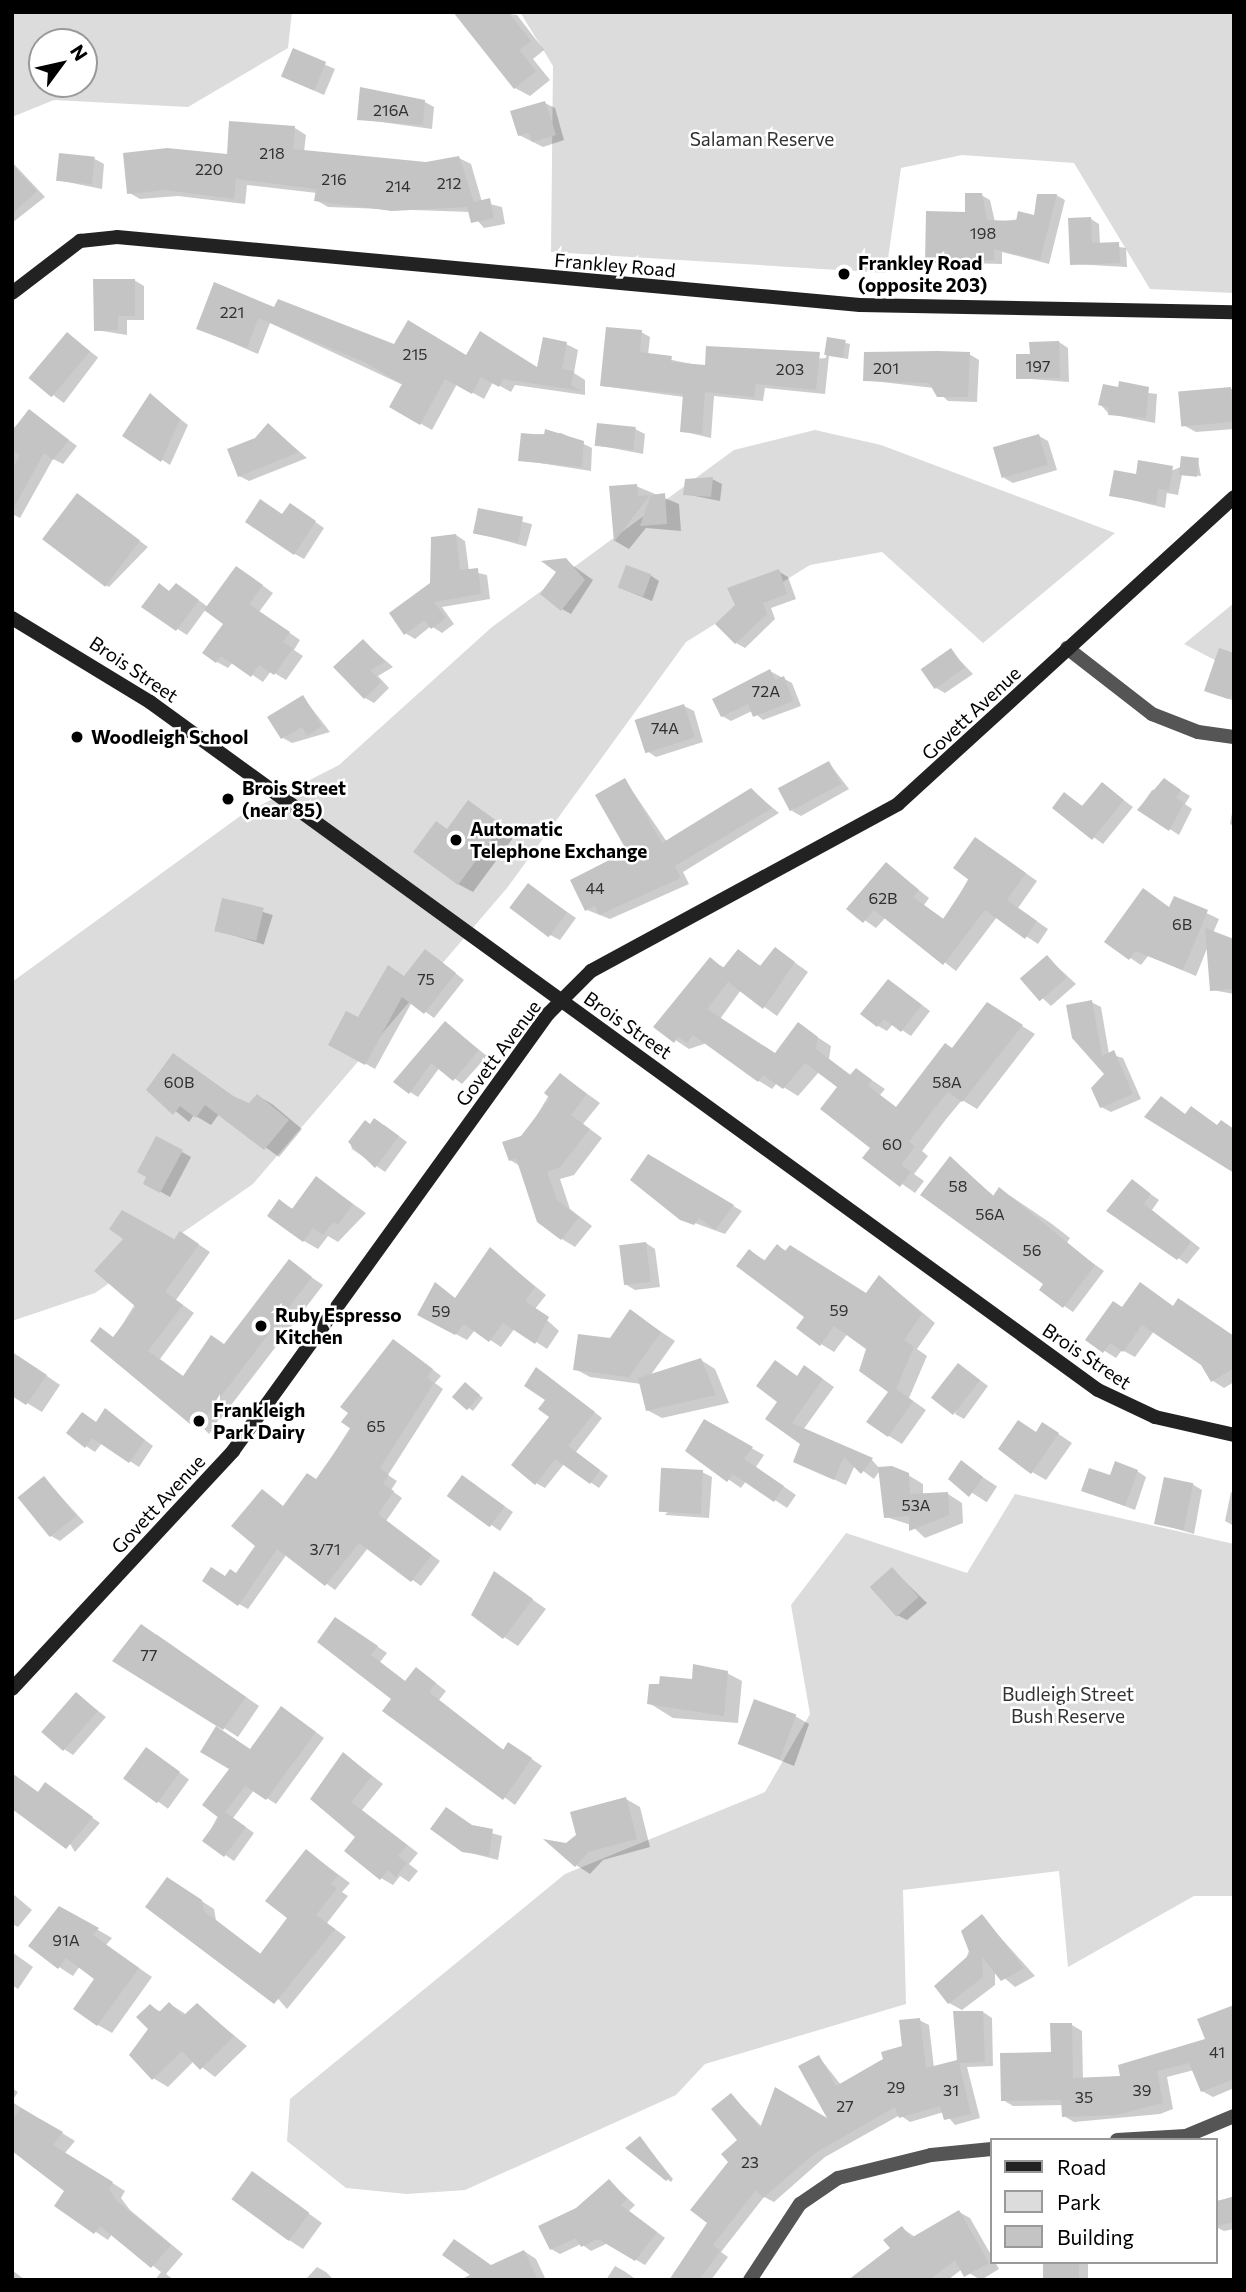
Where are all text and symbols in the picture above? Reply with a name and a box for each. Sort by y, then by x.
north arrow [28,28,98,98]
text: N [66,40,93,65]
house number: 216A [373,100,409,120]
park label: Salaman Reserve [690,128,834,150]
house number: 218 [259,143,285,163]
house number: 220 [195,159,223,179]
house number: 216 [321,169,347,189]
house number: 212 [437,173,461,193]
house number: 214 [385,176,411,196]
house number: 198 [970,223,996,243]
street label: Frankley Road [553,248,677,282]
place label: Frankley Road (opposite 203) [858,252,987,296]
marker: Frankley Road (opposite 203) [836,266,852,282]
house number: 221 [220,302,244,322]
house number: 215 [403,344,427,364]
house number: 197 [1026,356,1050,376]
house number: 201 [873,358,899,378]
house number: 203 [776,359,804,379]
street label: Brois Street [85,631,183,707]
street label: Govett Avenue [917,661,1025,765]
house number: 72A [752,681,780,701]
house number: 74A [651,718,679,738]
place label: Woodleigh School [91,726,248,748]
marker: Woodleigh School [69,729,85,745]
place label: Brois Street (near 85) [242,777,346,821]
marker: Brois Street (near 85) [220,791,236,807]
place label: Automatic Telephone Exchange [470,818,647,862]
marker: Automatic Telephone Exchange [448,832,464,848]
house number: 44 [585,878,605,898]
house number: 62B [869,888,897,908]
house number: 6B [1172,914,1192,934]
house number: 75 [417,969,435,989]
street label: Brois Street [580,986,676,1064]
street label: Govett Avenue [451,996,545,1110]
house number: 60B [164,1072,194,1092]
house number: 58A [932,1072,962,1092]
house number: 60 [882,1134,902,1154]
house number: 58 [949,1176,967,1196]
house number: 56A [975,1204,1005,1224]
house number: 56 [1023,1240,1041,1260]
house number: 59 [830,1300,848,1320]
house number: 59 [432,1301,450,1321]
place label: Ruby Espresso Kitchen [275,1304,402,1348]
marker: Ruby Espresso Kitchen [253,1318,269,1334]
street label: Brois Street [1038,1318,1136,1394]
place label: Frankleigh Park Dairy [213,1399,305,1443]
marker: Frankleigh Park Dairy [191,1413,207,1429]
house number: 65 [367,1416,385,1436]
street label: Govett Avenue [106,1450,210,1558]
house number: 53A [902,1495,930,1515]
house number: 3/71 [309,1539,341,1559]
house number: 77 [141,1645,157,1665]
park label: Budleigh Street Bush Reserve [1002,1683,1134,1727]
house number: 91A [52,1930,80,1950]
house number: 41 [1209,2042,1225,2062]
house number: 29 [887,2077,905,2097]
house number: 31 [943,2080,959,2100]
house number: 39 [1133,2080,1151,2100]
house number: 35 [1075,2087,1093,2107]
house number: 27 [836,2096,854,2116]
legend [990,2138,1218,2264]
house number: 23 [741,2152,759,2172]
text: Road [1057,2154,1106,2179]
text: Park [1057,2189,1101,2214]
text: Building [1057,2224,1134,2249]

